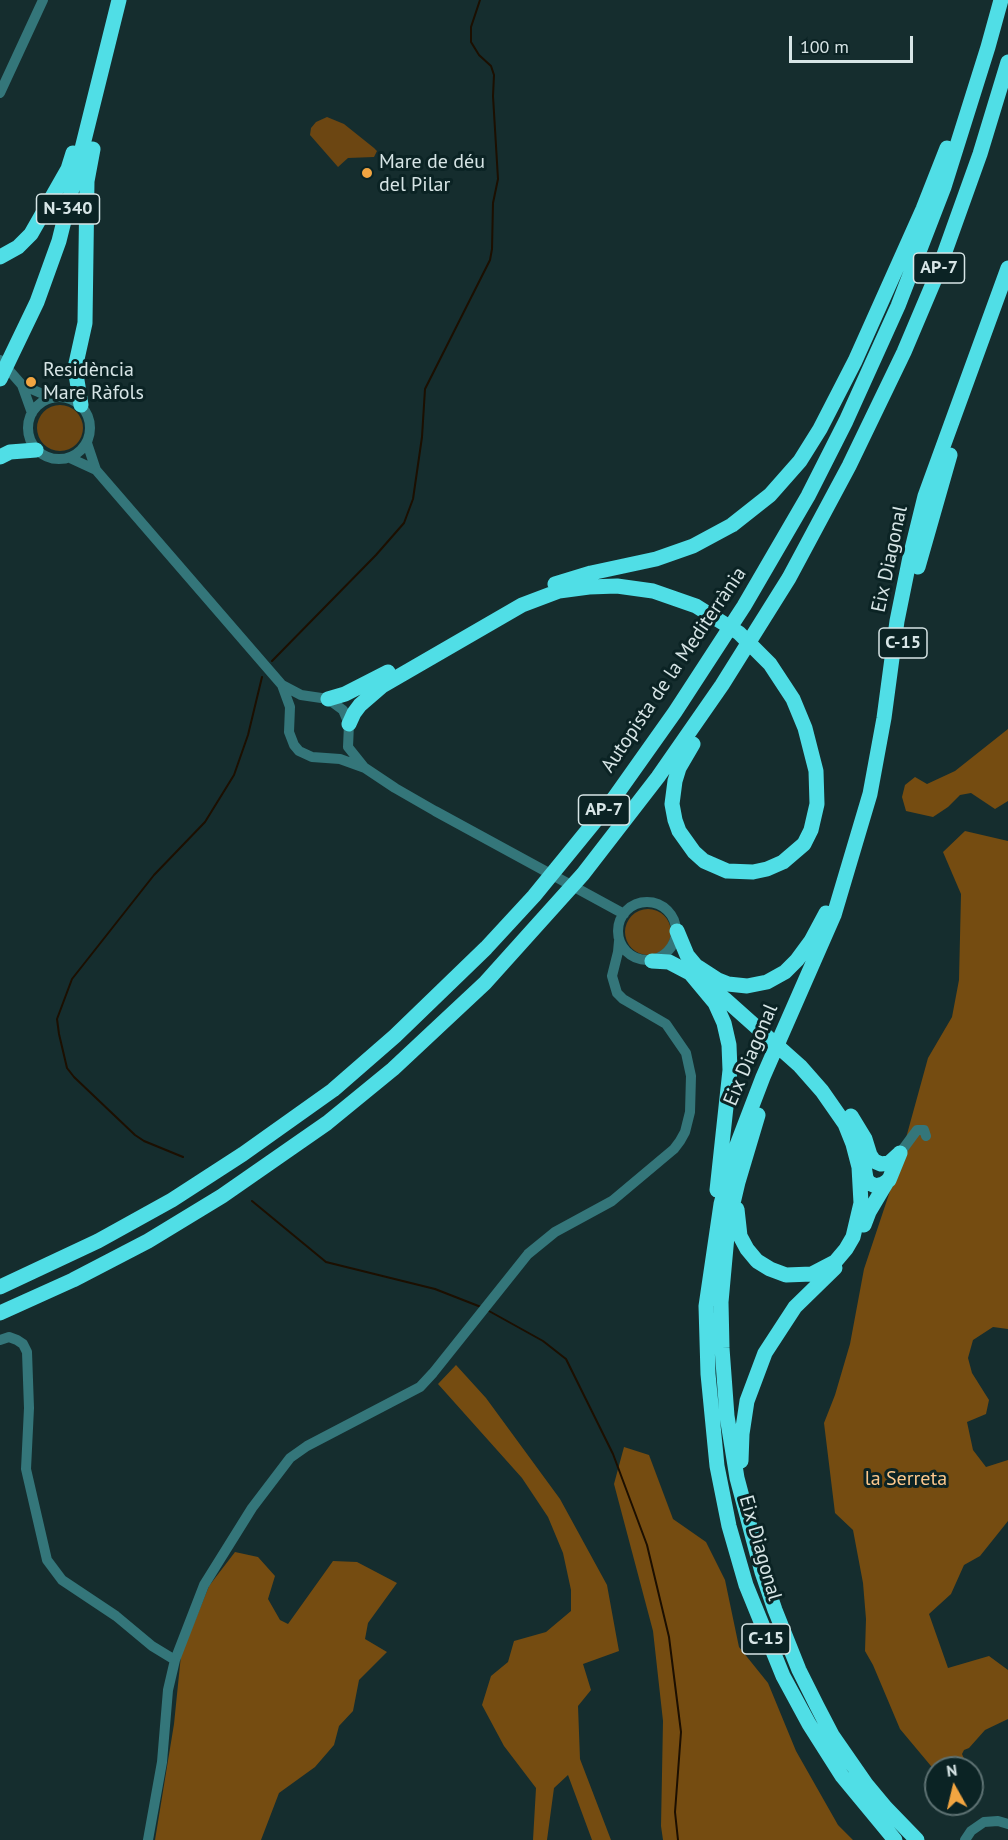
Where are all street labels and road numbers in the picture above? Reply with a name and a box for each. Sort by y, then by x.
road number: N-340 [36,194,100,224]
road number: AP-7 [914,253,964,283]
street label: Eix Diagonal [867,504,913,614]
street label: Autopista de la Mediterrània [596,563,752,777]
road number: C-15 [879,628,927,658]
road number: AP-7 [578,795,630,825]
street label: Eix Diagonal [719,1000,783,1110]
street label: Eix Diagonal [734,1493,786,1603]
road number: C-15 [742,1624,790,1654]

